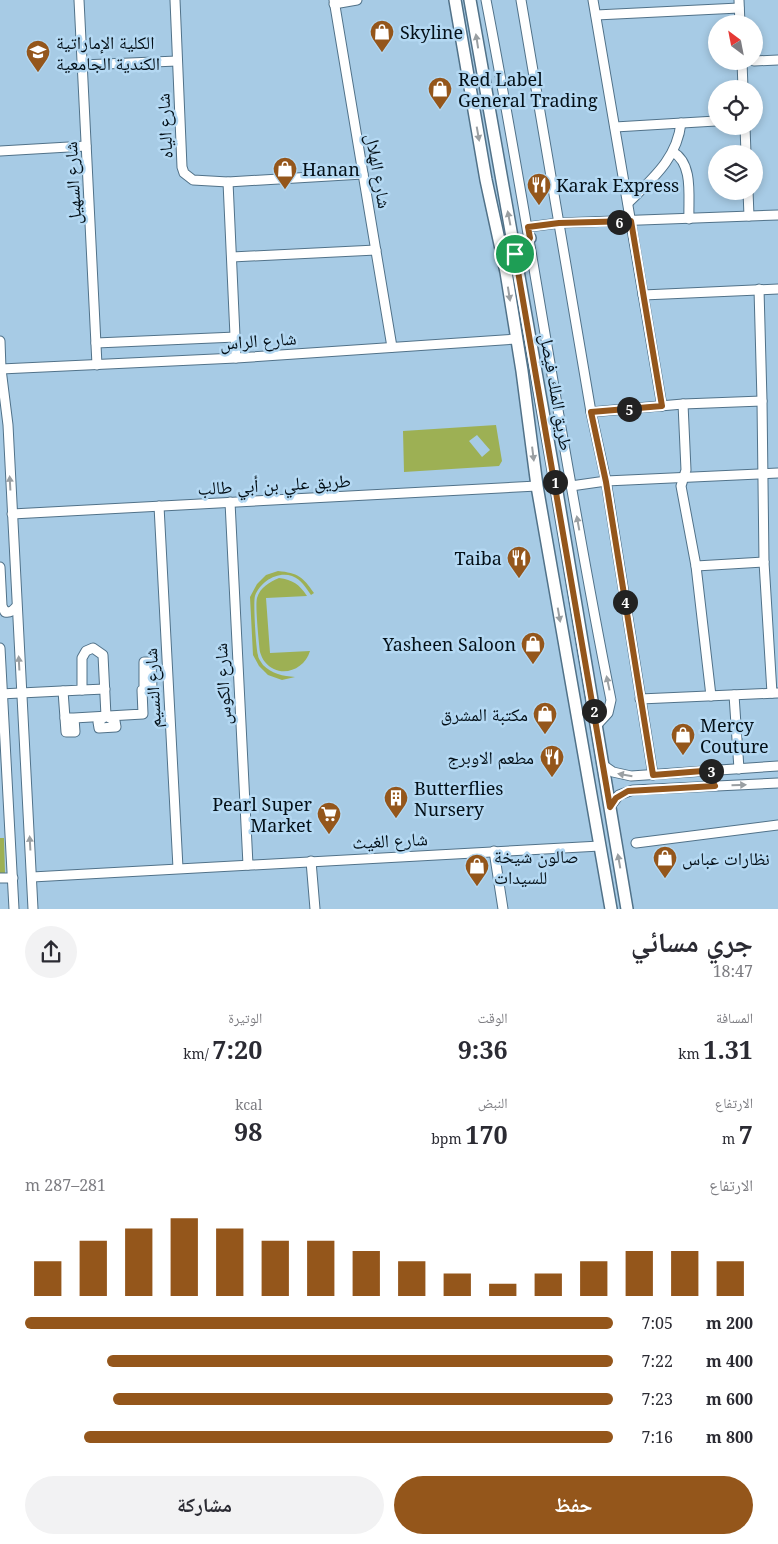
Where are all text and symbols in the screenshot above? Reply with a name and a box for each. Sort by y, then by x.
north arrow [708,15,762,70]
map controls [708,15,763,200]
shop icon: Skyline [369,19,395,53]
place label: Skyline [400,20,463,44]
place label: الكلية الإماراتية الكندية الجامعية [56,30,160,75]
one-way arrow [472,32,480,48]
school or university icon: الكلية الإماراتية الكندية الجامعية [25,39,51,73]
place label: Red Label General Trading [458,67,598,112]
shop icon: Red Label General Trading [427,76,453,110]
button: locate [708,80,763,135]
street label: شارع الياه [150,93,178,159]
one-way arrow [475,127,483,143]
street label: شارع الهلال [361,132,397,210]
street label: شارع السهيل [58,141,86,225]
button: layers [708,145,763,200]
shop icon: Hanan [272,156,298,190]
place label: Hanan [302,157,360,181]
restaurant icon: Karak Express [526,172,552,206]
place label: Karak Express [556,173,679,197]
one-way arrow [504,210,512,226]
pin: 6 [606,210,632,234]
text: 6 [616,213,623,232]
pin [494,233,536,275]
icon: arrive [501,240,529,268]
one-way arrow [506,286,514,302]
street label: شارع الراس [219,325,297,355]
street label: طريق الملك فيصل [535,332,579,452]
pin: 5 [616,396,642,422]
text: 5 [626,400,633,419]
one-way arrow [529,447,537,463]
street label: طريق علي بن أبي طالب [197,468,351,504]
pin: 1 [542,470,568,494]
text: 1 [552,473,559,492]
one-way arrow [6,475,14,491]
one-way arrow [573,515,581,531]
restaurant icon: Taiba [506,545,532,579]
place label: Taiba [454,546,502,570]
pin: 4 [612,590,638,614]
text: 4 [622,593,629,612]
one-way arrow [556,607,564,623]
shop icon: Yasheen Saloon [520,631,546,665]
place label: Yasheen Saloon [382,632,516,656]
street label: شارع الكوس [208,642,236,726]
street label: شارع النسيم [138,647,167,729]
one-way arrow [15,655,23,671]
one-way arrow [604,675,612,690]
pin: 2 [582,698,606,724]
shop icon: مكتبة المشرق [532,701,558,735]
place label: مكتبة المشرق [441,702,528,726]
text: 2 [591,702,598,721]
place label: Mercy Couture [700,713,769,758]
shop icon: Mercy Couture [670,722,696,756]
restaurant icon: مطعم الاوبرج [539,744,565,778]
place label: مطعم الاوبرج [447,745,534,770]
pin: 3 [698,758,724,784]
text: 3 [708,762,715,781]
one-way arrow [616,770,632,778]
place label: Butterflies Nursery [414,776,503,821]
one-way arrow [732,780,748,788]
building icon: Butterflies Nursery [383,785,409,819]
place label: Pearl Super Market [212,792,313,837]
supermarket icon: Pearl Super Market [316,801,342,835]
street label: شارع الغيث [352,826,428,854]
one-way arrow [25,835,33,851]
place label: صالون شيخة للسيدات [494,844,579,889]
shop icon: نظارات عباس [652,845,678,879]
place label: نظارات عباس [682,846,770,870]
shop icon: صالون شيخة للسيدات [464,853,490,887]
one-way arrow [615,853,623,869]
text: جري مسائي [631,922,753,960]
button: share [25,926,77,978]
text: 18:47 [713,960,753,982]
text: الوتيرة [228,1008,262,1027]
text: الوقت [478,1008,508,1027]
text: المسافة [716,1008,753,1027]
text: 7:20 [212,1032,262,1066]
text: 9:36 [458,1032,508,1066]
text: 1.31 [703,1032,753,1066]
text: /km [183,1044,212,1063]
text: km [678,1044,703,1063]
text: النبض [478,1093,508,1112]
text: الارتفاع [715,1093,753,1112]
text: kcal [235,1095,262,1114]
text: 98 [234,1114,262,1148]
text: 170 [465,1117,508,1151]
text: 7 [739,1117,753,1151]
text: bpm [431,1129,465,1148]
text: m [722,1129,739,1148]
text: 281–287 m [25,1174,106,1196]
text: الارتفاع [709,1174,753,1196]
text: 7:05 [642,1312,673,1334]
text: 200 m [706,1312,753,1334]
text: 7:22 [642,1350,673,1372]
text: 400 m [706,1350,753,1372]
text: 7:23 [642,1388,673,1410]
text: 600 m [706,1388,753,1410]
text: 7:16 [642,1426,673,1448]
text: 800 m [706,1426,753,1448]
button: مشاركة [25,1476,384,1534]
button: حفظ [394,1476,753,1534]

